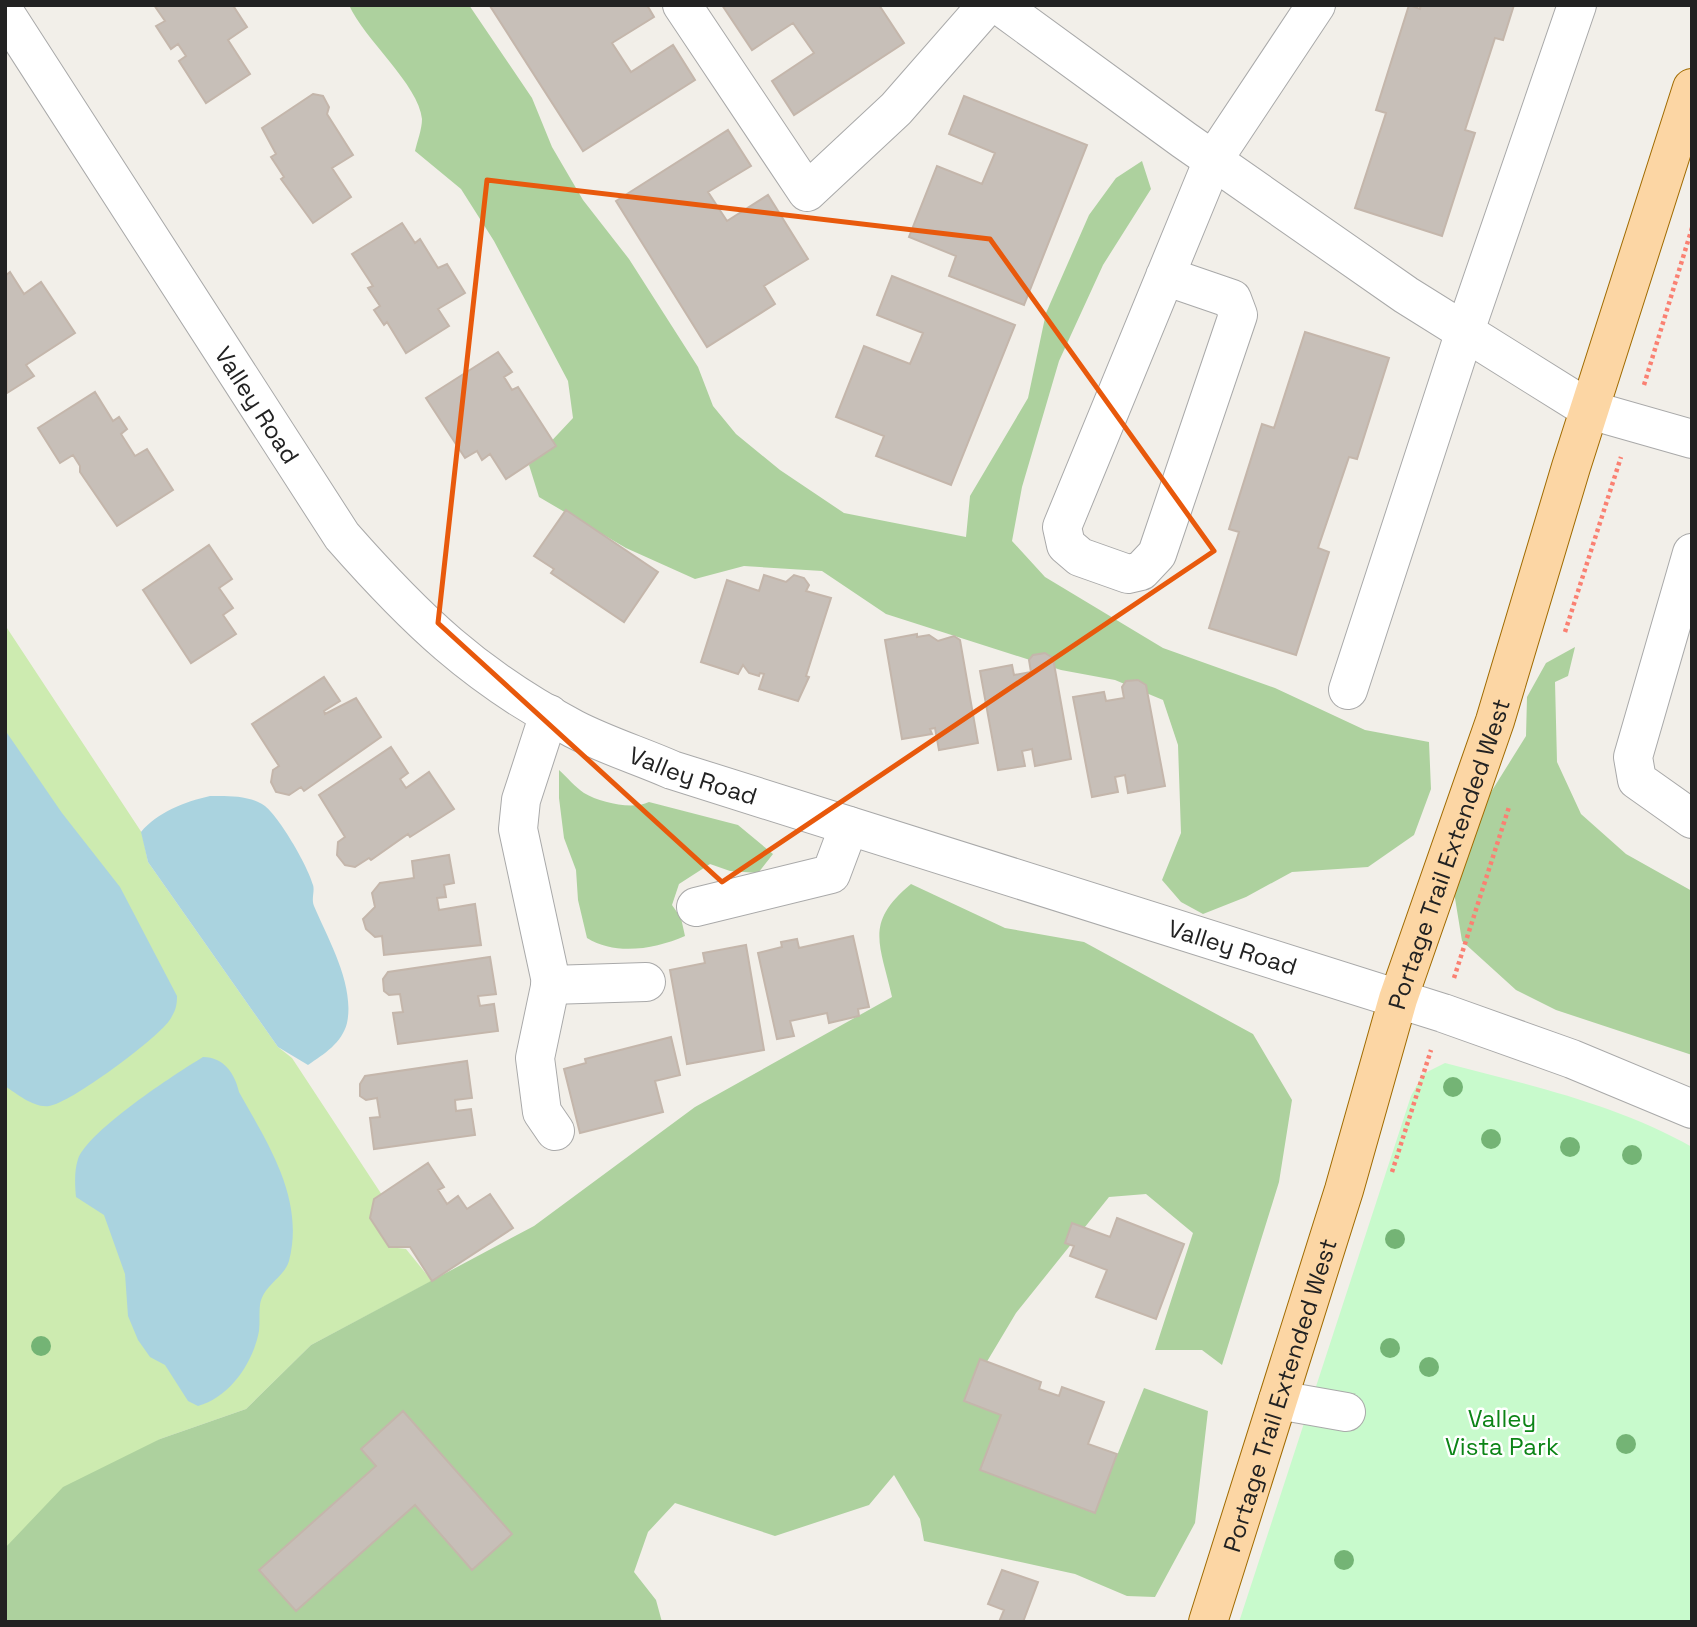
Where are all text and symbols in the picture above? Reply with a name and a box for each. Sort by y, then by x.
street label: Valley Road [208,340,307,469]
street label: Portage Trail Extended West [1380,695,1516,1013]
street label: Valley Road [625,739,761,811]
street label: Valley Road [1164,912,1301,982]
street label: Portage Trail Extended West [1216,1234,1343,1556]
park label: Valley Vista Park [1445,1403,1559,1462]

